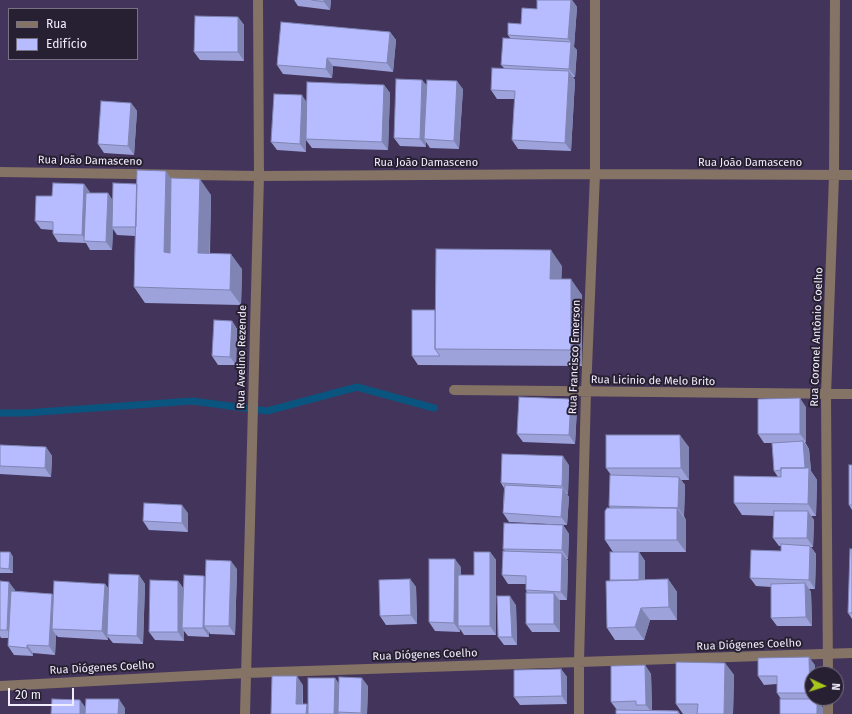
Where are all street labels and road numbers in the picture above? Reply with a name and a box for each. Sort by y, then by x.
street label: Rua João Damasceno [38,153,142,169]
street label: Rua João Damasceno [374,156,478,170]
street label: Rua João Damasceno [698,156,802,170]
street label: Rua Coronel Antônio Coelho [808,267,826,407]
street label: Rua Francisco Emerson [566,300,584,414]
street label: Rua Avelino Rezende [234,305,250,409]
street label: Rua Licinio de Melo Brito [591,373,715,389]
street label: Rua Diógenes Coelho [696,637,802,653]
street label: Rua Diógenes Coelho [372,647,478,663]
street label: Rua Diógenes Coelho [49,659,155,677]

